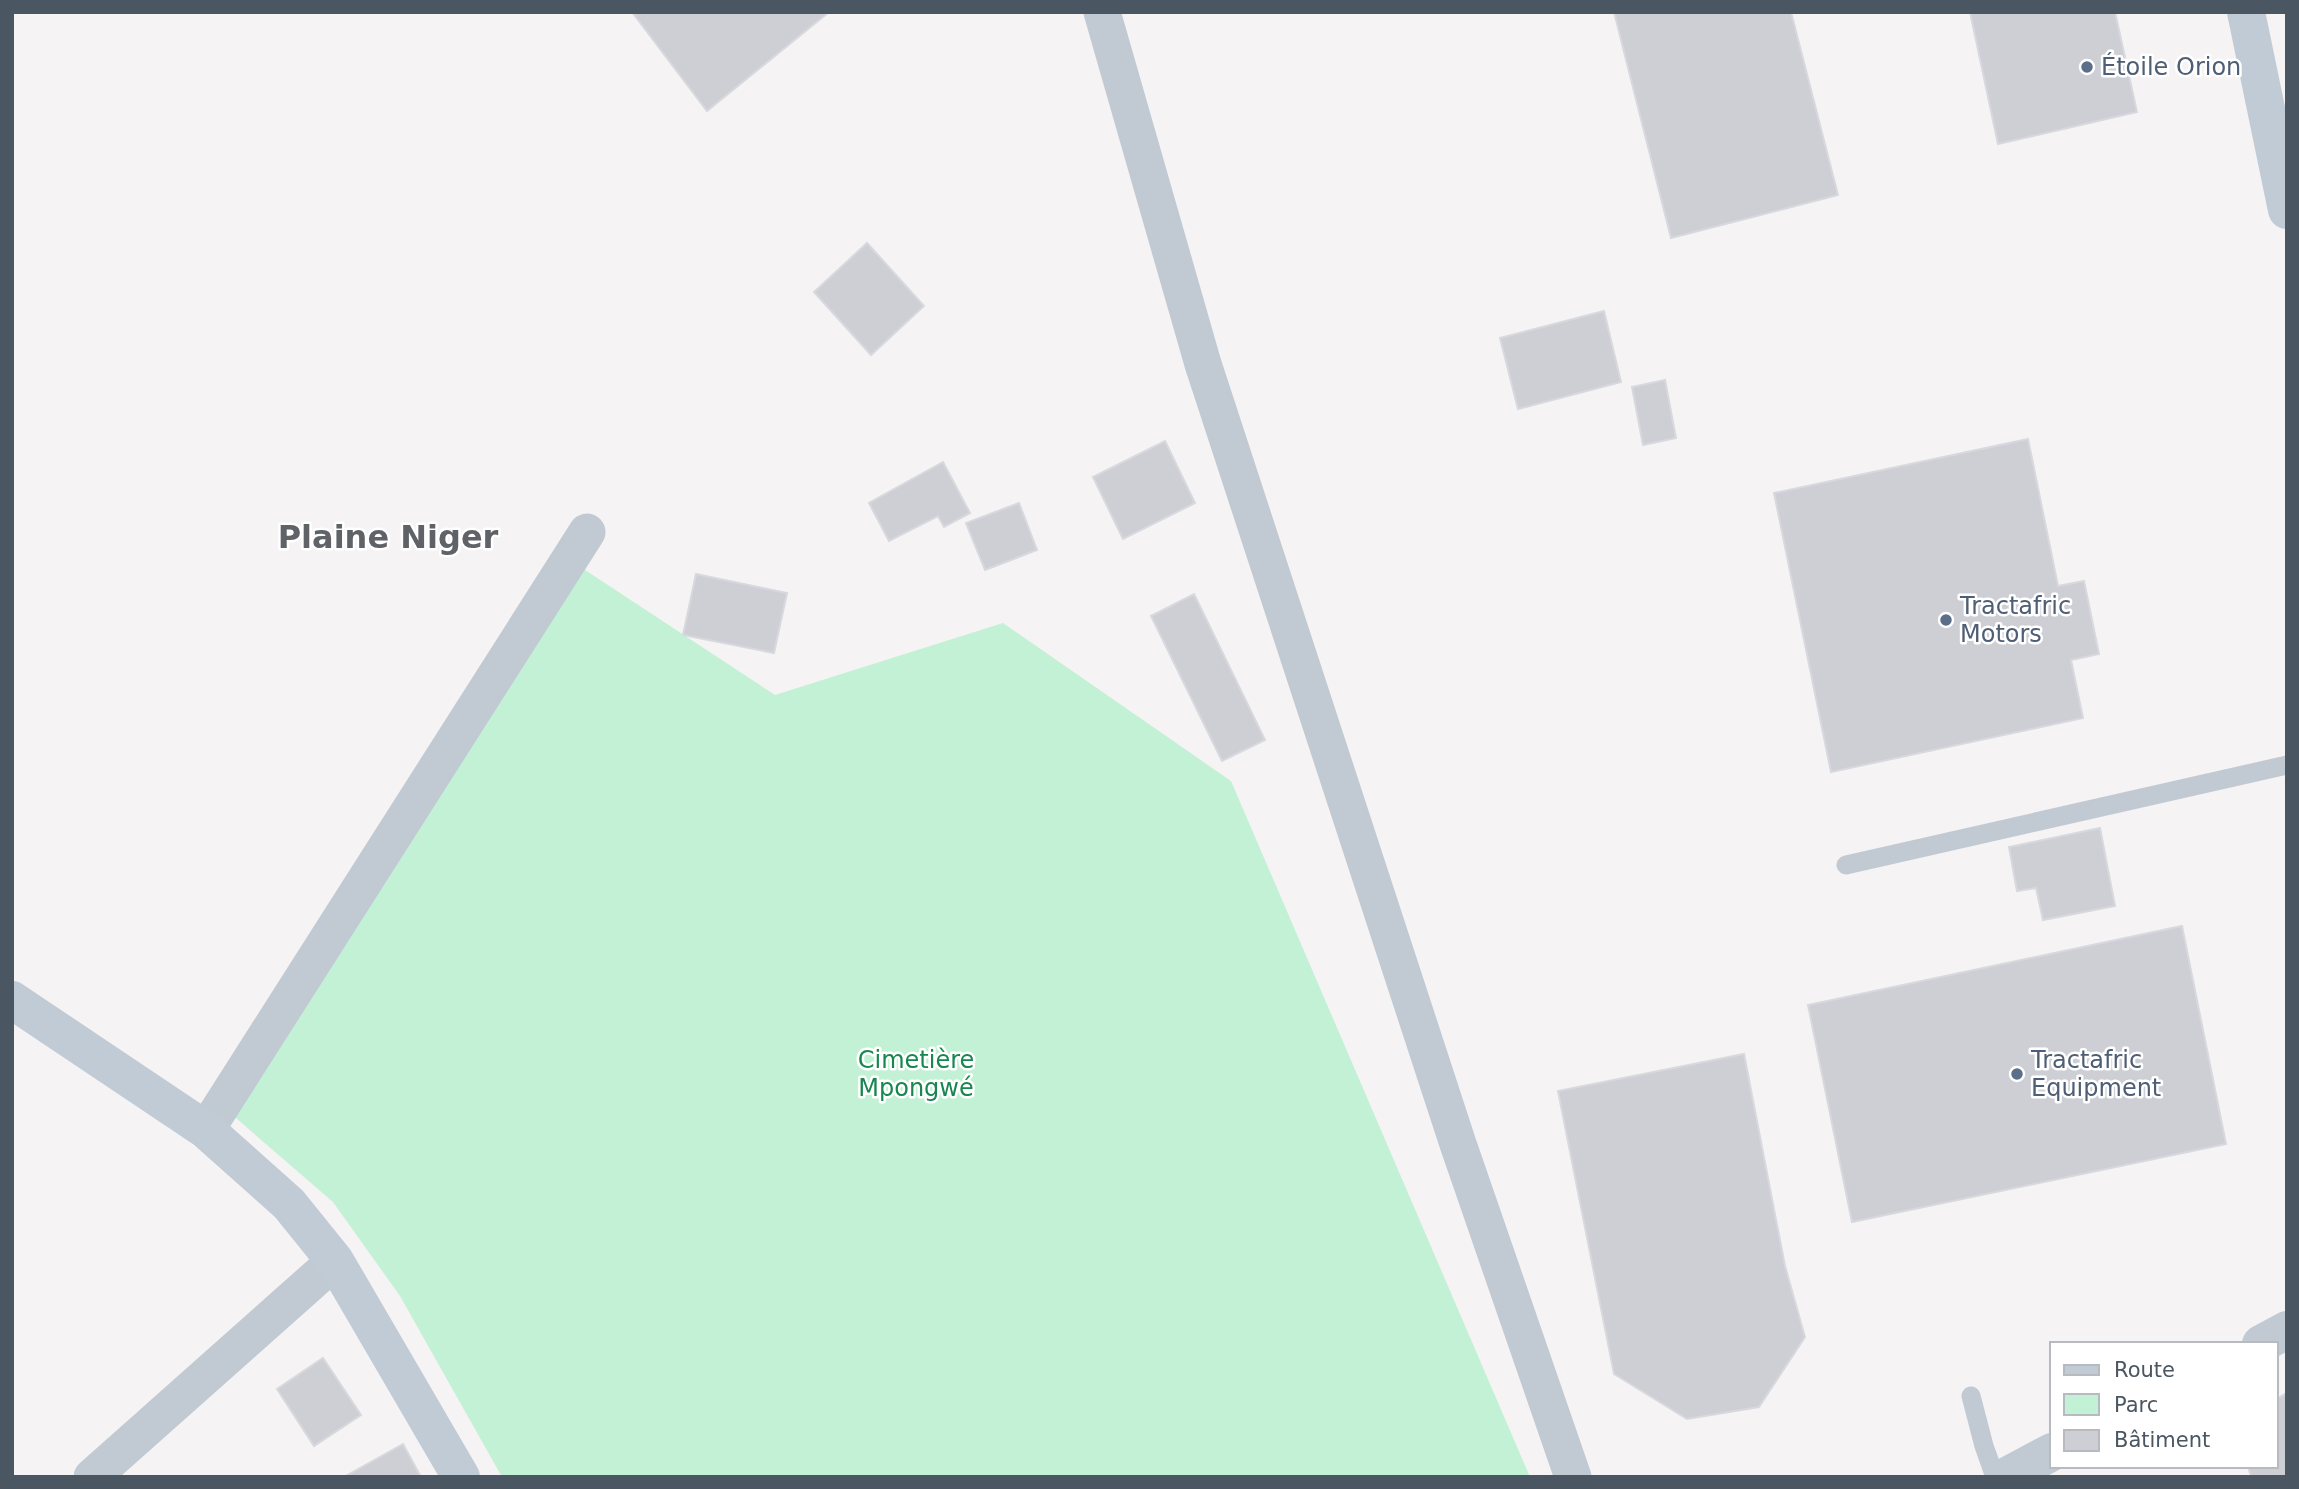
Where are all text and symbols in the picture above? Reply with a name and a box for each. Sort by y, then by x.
place label: Étoile Orion [2101,52,2241,81]
marker: Étoile Orion [2079,59,2095,75]
district label: Plaine Niger [278,518,499,556]
place label: Tractafric Motors [1959,592,2071,648]
marker: Tractafric Motors [1938,612,1954,628]
park label: Cimetière Mpongwé [858,1046,974,1102]
place label: Tractafric Equipment [2030,1046,2161,1102]
marker: Tractafric Equipment [2009,1066,2025,1082]
legend [2050,1342,2278,1468]
text: Route [2114,1358,2175,1382]
text: Parc [2114,1393,2158,1417]
text: Bâtiment [2114,1428,2210,1452]

